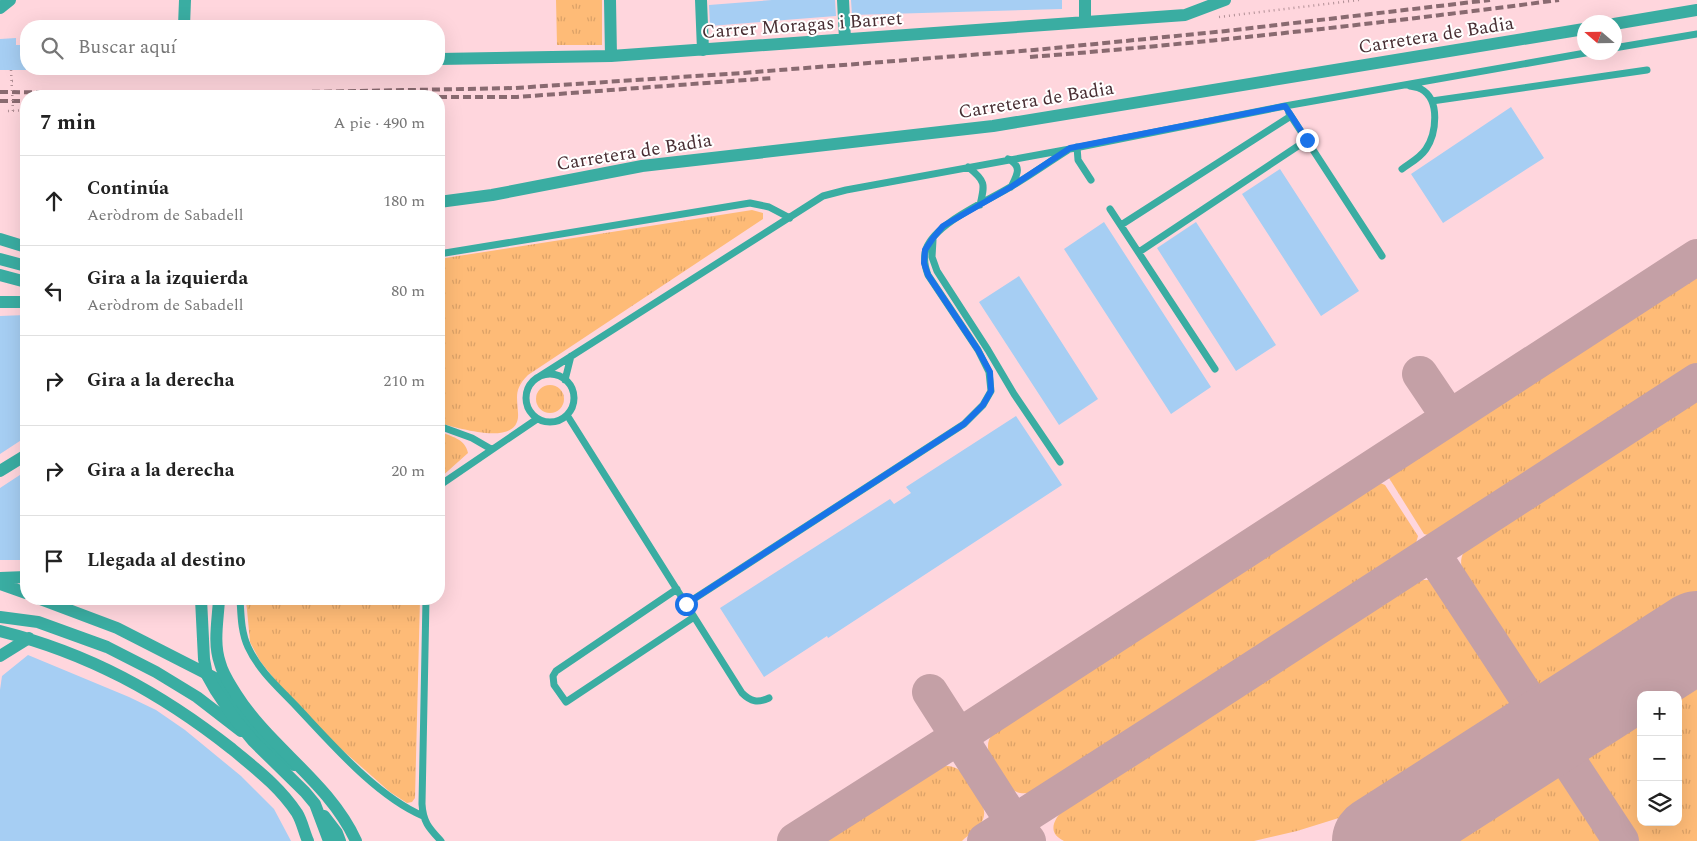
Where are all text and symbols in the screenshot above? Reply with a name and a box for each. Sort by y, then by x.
street label: Carrer Moragas i Barret [701,4,904,47]
street label: Carretera de Badia [1356,9,1517,62]
north arrow [1577,15,1622,60]
search box [20,20,445,75]
text: Buscar aquí [78,33,177,62]
icon: search [38,34,66,62]
street label: Carretera de Badia [956,74,1117,127]
text: 7 min [40,107,96,139]
text: A pie · 490 m [333,111,425,135]
street label: Carretera de Badia [554,126,715,179]
route end [1296,129,1319,152]
text: Continúa [87,174,169,203]
icon: ahead [40,187,68,215]
text: 180 m [383,189,425,213]
text: Aeròdrom de Sabadell [87,203,243,227]
text: Gira a la izquierda [87,264,248,293]
icon: left [40,277,68,305]
text: 80 m [391,279,425,303]
text: Aeròdrom de Sabadell [87,293,243,317]
text: Gira a la derecha [87,366,234,395]
icon: right [40,367,68,395]
text: 210 m [383,369,425,393]
text: Gira a la derecha [87,456,234,485]
icon: right [40,457,68,485]
text: 20 m [391,459,425,483]
text: Llegada al destino [87,546,246,575]
icon: arrive [40,547,68,575]
route start [675,593,698,616]
map controls [1637,691,1682,826]
button: + [1637,691,1682,736]
button: − [1637,736,1682,781]
button: layers [1637,781,1682,826]

